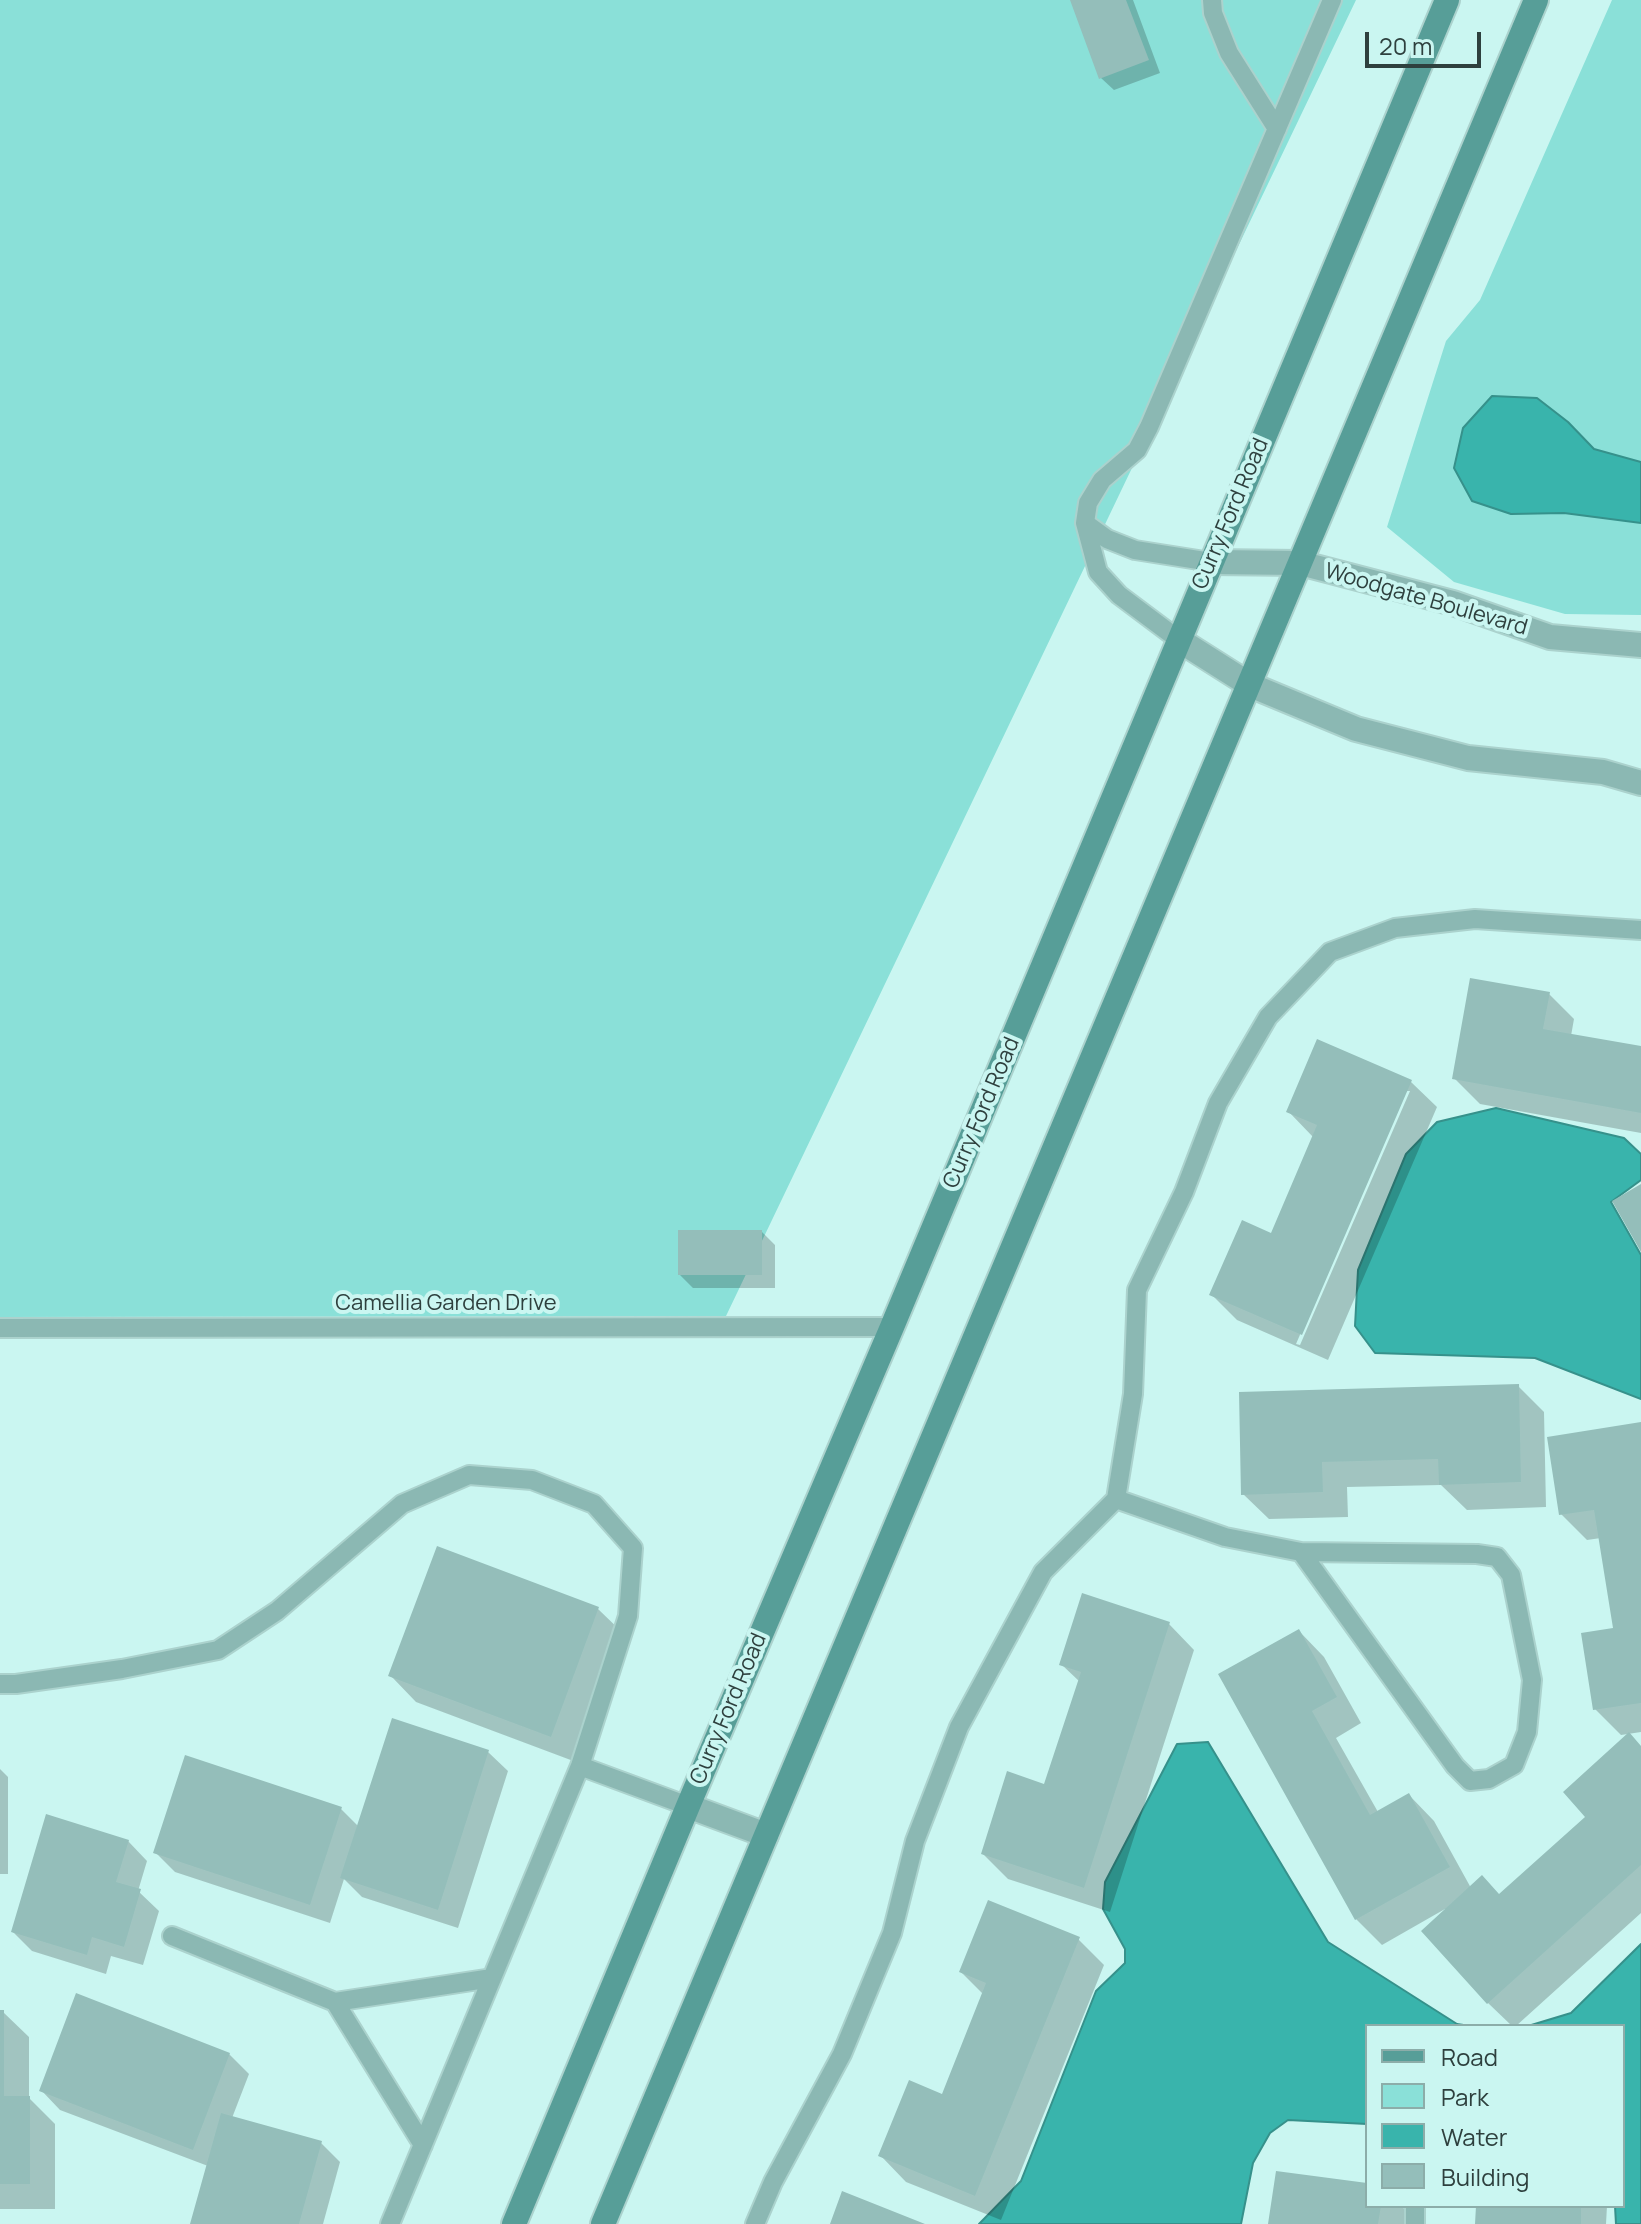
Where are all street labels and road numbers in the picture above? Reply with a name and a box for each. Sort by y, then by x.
street label: Curry Ford Road [1187,434,1275,594]
street label: Woodgate Boulevard [1322,558,1530,642]
street label: Curry Ford Road [938,1033,1026,1193]
street label: Camellia Garden Drive [335,1291,557,1317]
street label: Curry Ford Road [685,1629,773,1789]

